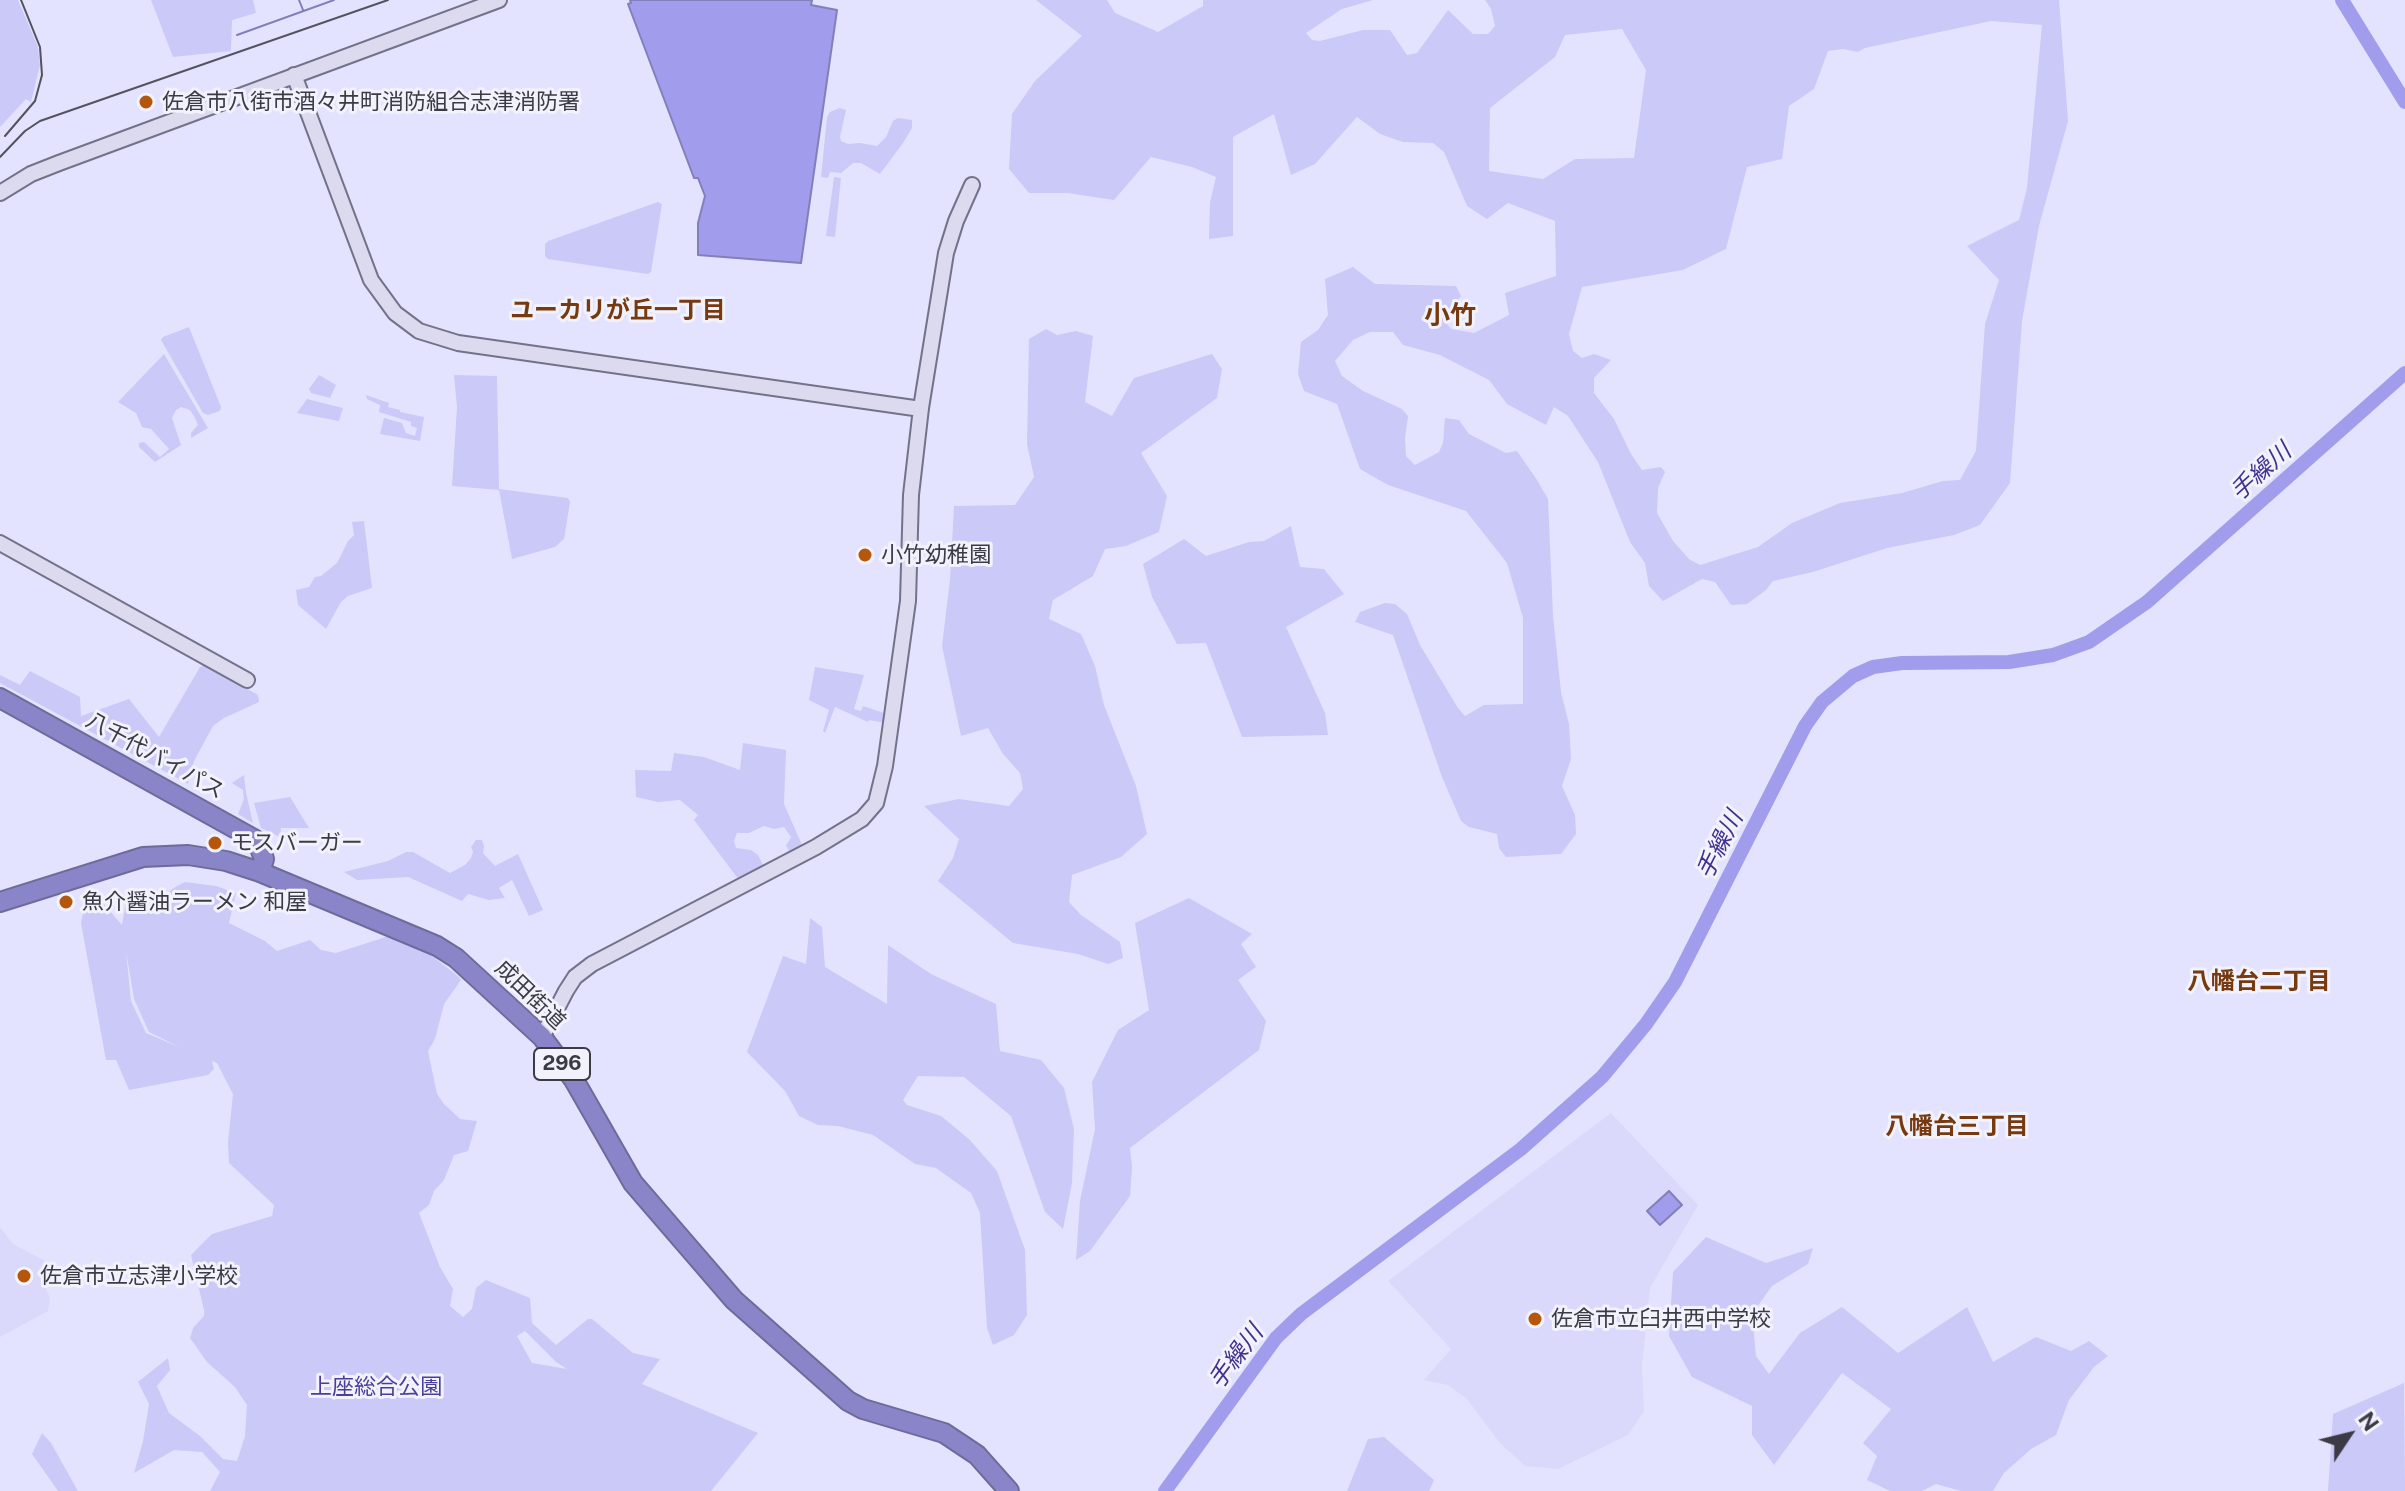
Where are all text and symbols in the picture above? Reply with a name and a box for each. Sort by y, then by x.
place label: 佐倉市八街市酒々井町消防組合志津消防署 [162,89,580,115]
marker: 佐倉市八街市酒々井町消防組合志津消防署 [137,93,155,111]
district label: ユーカリが丘一丁目 [510,297,726,325]
district label: 小竹 [1424,300,1476,332]
water label: 手繰川 [2225,437,2297,507]
place label: 小竹幼稚園 [881,542,991,568]
marker: 小竹幼稚園 [856,546,874,564]
street label: 八千代バイパス [81,707,229,805]
water label: 手繰川 [1691,806,1749,884]
place label: モスバーガー [231,830,363,856]
marker: モスバーガー [206,834,224,852]
place label: 魚介醤油ラーメン 和屋 [82,889,307,915]
marker: 魚介醤油ラーメン 和屋 [57,893,75,911]
street label: 成田街道 [489,955,571,1035]
district label: 八幡台二丁目 [2187,968,2331,996]
road number: 296 [534,1048,590,1080]
district label: 八幡台三丁目 [1885,1113,2029,1141]
place label: 佐倉市立志津小学校 [40,1263,238,1289]
marker: 佐倉市立志津小学校 [15,1267,33,1285]
place label: 佐倉市立臼井西中学校 [1551,1306,1771,1332]
marker: 佐倉市立臼井西中学校 [1526,1310,1544,1328]
water label: 手繰川 [1203,1320,1269,1394]
park label: 上座総合公園 [310,1374,442,1400]
north arrow [2309,1395,2389,1475]
text: N [2353,1407,2384,1436]

